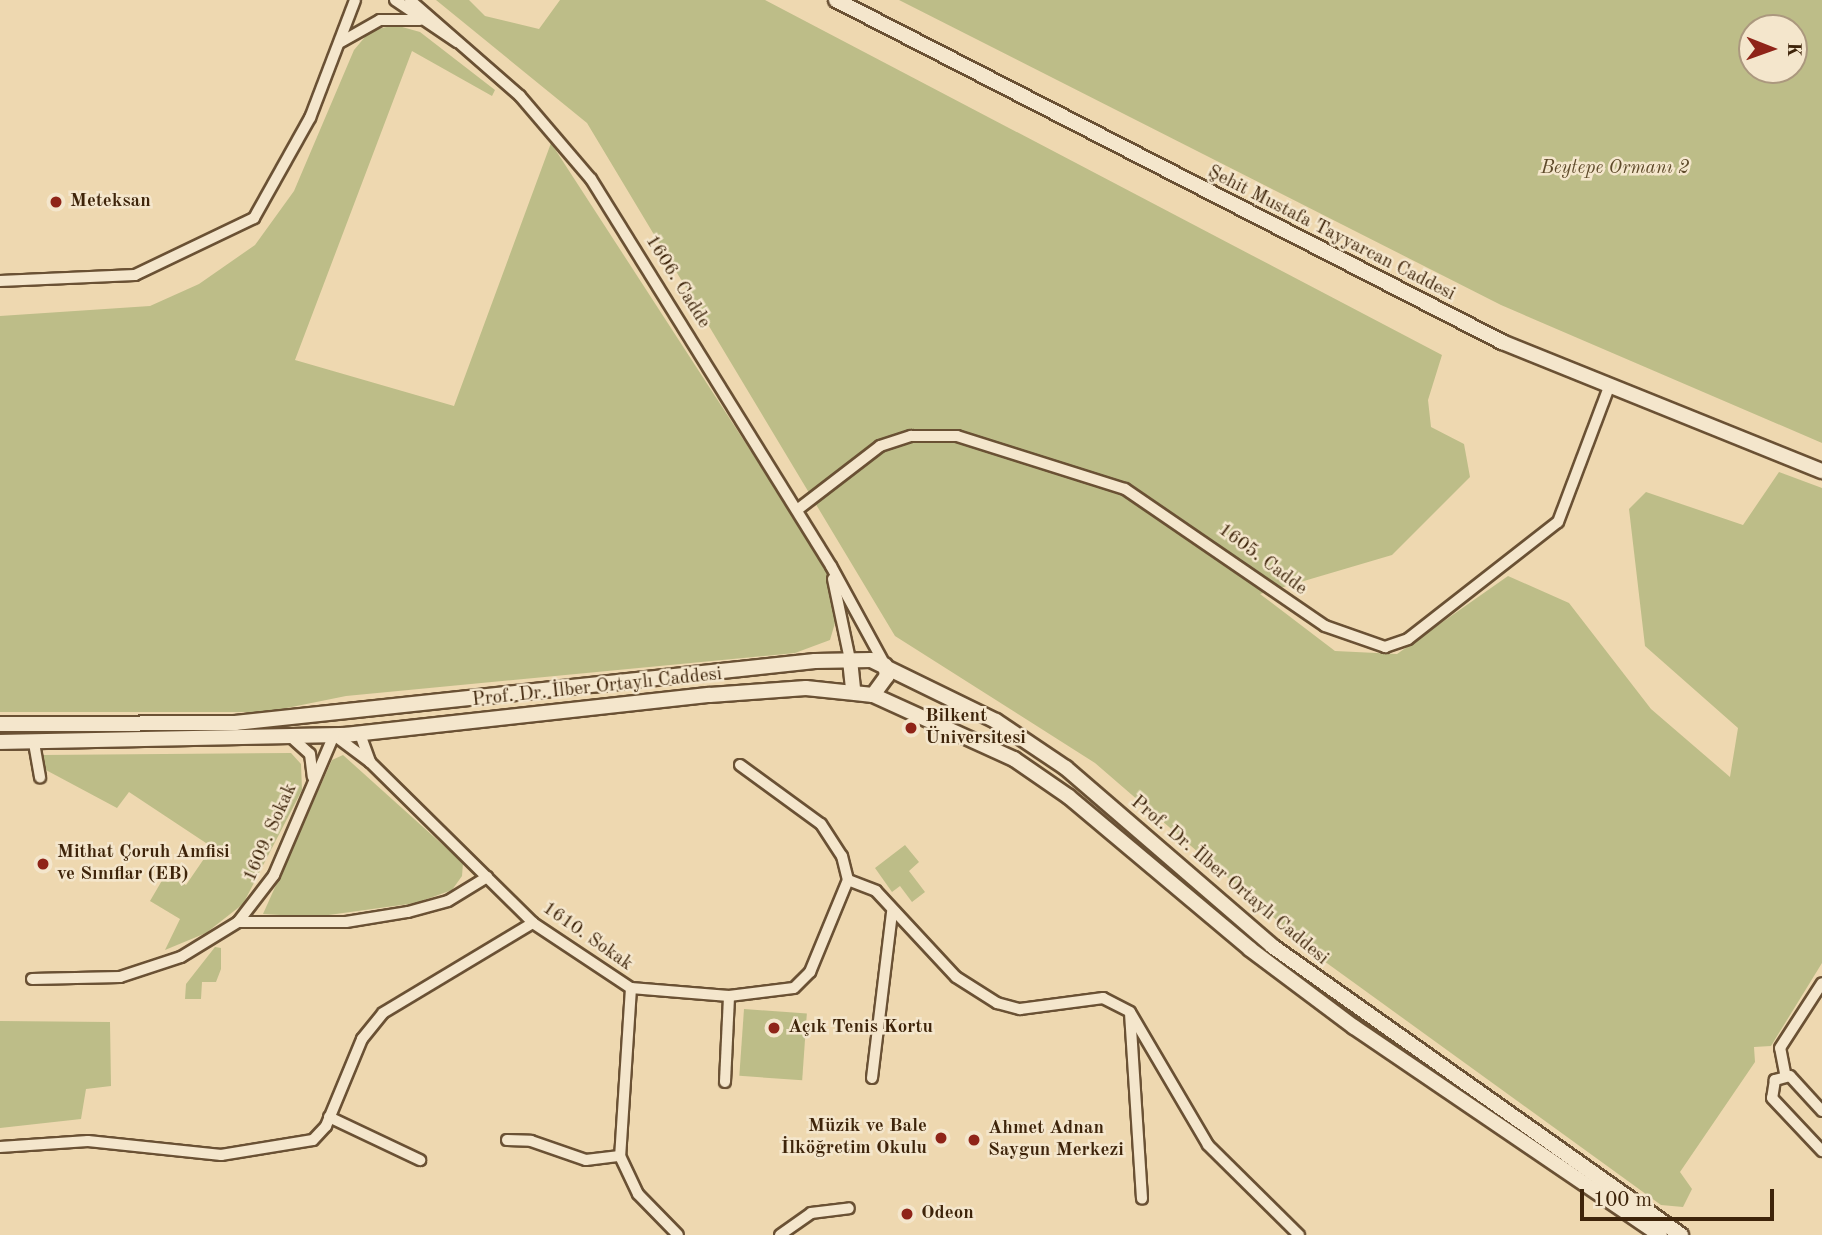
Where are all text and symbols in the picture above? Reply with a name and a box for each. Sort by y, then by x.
north arrow [1738,14,1808,84]
text: K [1783,42,1802,57]
park label: Beytepe Ormanı 2 [1541,158,1689,180]
street label: Şehit Mustafa Tayyarcan Caddesi [1203,161,1459,307]
place label: Meteksan [70,191,151,213]
marker: Meteksan [48,194,64,210]
street label: 1606. Cadde [639,231,715,333]
street label: 1605. Cadde [1213,519,1311,601]
street label: Prof. Dr. İlber Ortaylı Caddesi [471,664,723,712]
place label: Bilkent Üniversitesi [925,706,1026,750]
marker: Bilkent Üniversitesi [903,720,919,736]
street label: 1609. Sokak [239,780,303,886]
street label: Prof. Dr. İlber Ortaylı Caddesi [1126,792,1332,970]
place label: Mithat Çoruh Amfisi ve Sınıflar (EB) [57,842,230,886]
marker: Mithat Çoruh Amfisi ve Sınıflar (EB) [35,856,51,872]
street label: 1610. Sokak [537,898,637,976]
place label: Açık Tenis Kortu [788,1017,933,1039]
marker: Açık Tenis Kortu [766,1020,782,1036]
place label: Müzik ve Bale İlköğretim Okulu [781,1116,927,1160]
place label: Ahmet Adnan Saygun Merkezi [988,1118,1124,1162]
marker: Müzik ve Bale İlköğretim Okulu [933,1130,949,1146]
marker: Ahmet Adnan Saygun Merkezi [966,1132,982,1148]
scale bar [1584,1176,1778,1220]
text: 100 m [1593,1190,1652,1211]
place label: Odeon [921,1203,974,1225]
marker: Odeon [899,1206,915,1222]

